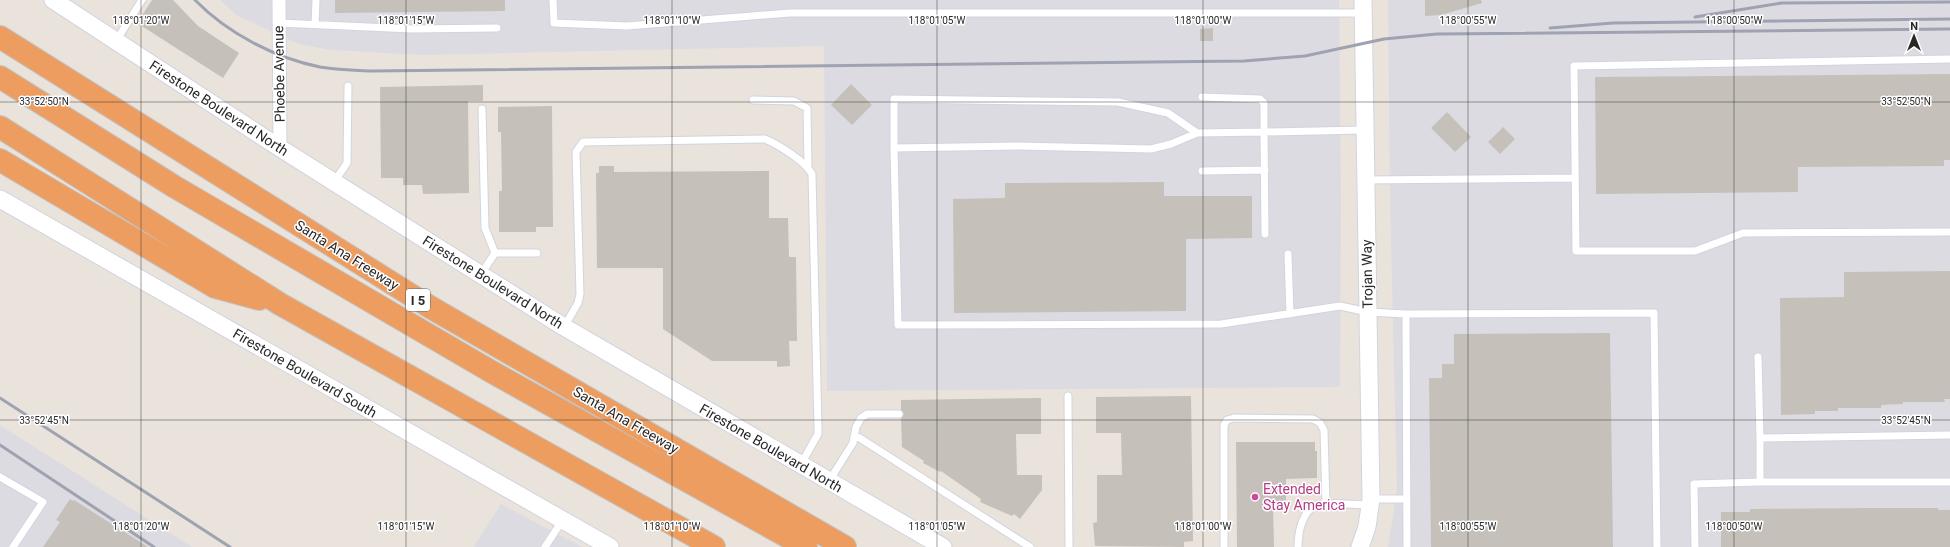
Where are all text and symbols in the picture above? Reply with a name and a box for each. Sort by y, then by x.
text: 118°01'20"W [113,15,170,26]
text: 118°01'15"W [378,15,435,26]
text: 118°01'10"W [644,15,701,26]
text: 118°01'05"W [909,15,966,26]
text: 118°01'00"W [1175,15,1232,26]
text: 118°00'55"W [1440,15,1497,26]
text: 118°00'50"W [1706,15,1763,26]
north arrow [1894,16,1934,56]
text: N [1910,20,1918,33]
street label: Phoebe Avenue [270,26,288,122]
street label: Firestone Boulevard North [147,57,291,159]
text: 33°52'50"N [19,96,69,107]
text: 33°52'50"N [1881,96,1931,107]
street label: Santa Ana Freeway [292,217,402,294]
street label: Firestone Boulevard North [420,232,566,332]
street label: Trojan Way [1358,239,1376,309]
road number: I 5 [406,289,430,311]
street label: Firestone Boulevard South [230,325,380,421]
street label: Santa Ana Freeway [570,383,682,457]
street label: Firestone Boulevard North [697,401,845,495]
text: 33°52'45"N [19,415,69,426]
text: 33°52'45"N [1881,415,1931,426]
place label: Extended Stay America [1263,481,1345,513]
marker: Extended Stay America [1250,492,1260,502]
text: 118°01'20"W [113,521,170,532]
text: 118°01'15"W [378,521,435,532]
text: 118°01'10"W [644,521,701,532]
text: 118°01'05"W [909,521,966,532]
text: 118°01'00"W [1175,521,1232,532]
text: 118°00'55"W [1440,521,1497,532]
text: 118°00'50"W [1706,521,1763,532]

